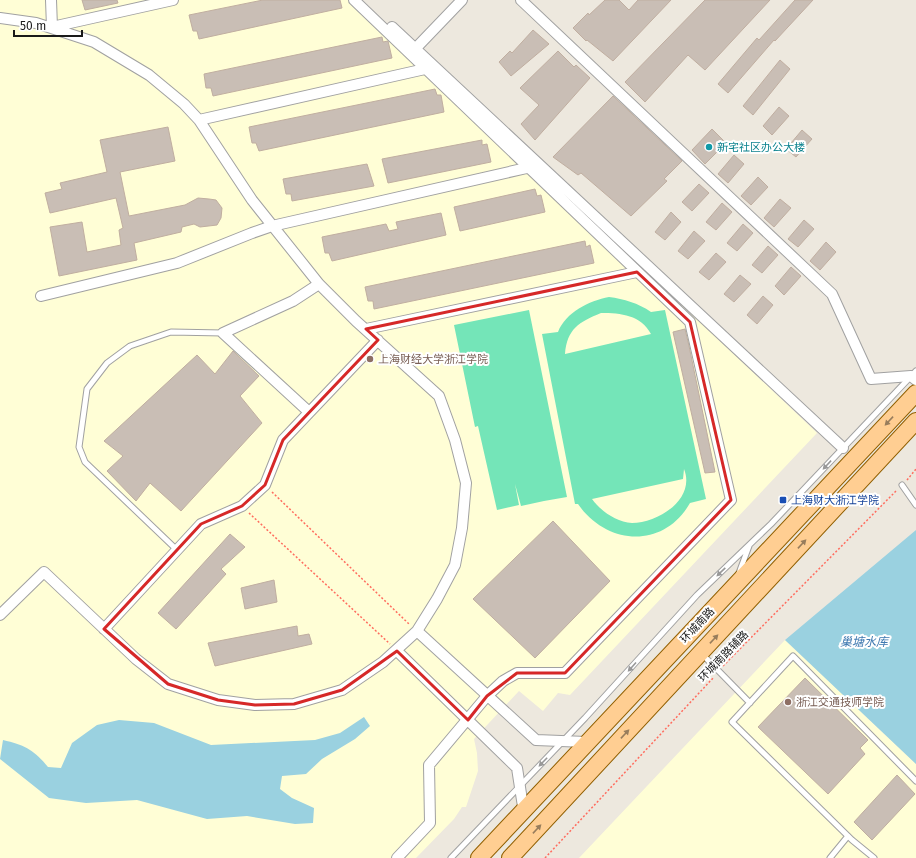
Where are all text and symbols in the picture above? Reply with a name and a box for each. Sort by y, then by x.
scale bar [14,12,82,38]
text: 50 m [20,19,46,33]
place label: 新宅社区办公大楼 [717,141,805,154]
marker: 新宅社区办公大楼 [704,142,714,152]
place label: 上海财经大学浙江学院 [378,353,488,366]
marker: 上海财经大学浙江学院 [365,354,375,364]
one-way arrow [885,417,894,426]
one-way arrow [822,460,832,470]
place label: 上海财大浙江学院 [791,494,879,507]
marker: 上海财大浙江学院 [778,495,788,505]
one-way arrow [798,539,807,549]
one-way arrow [716,568,726,577]
street label: 环城南路 [678,605,717,646]
street label: 环城南路辅路 [696,628,751,685]
one-way arrow [709,634,719,644]
water label: 巢塘水库 [840,635,890,649]
one-way arrow [627,662,637,672]
place label: 浙江交通技师学院 [796,696,884,709]
marker: 浙江交通技师学院 [783,697,793,707]
one-way arrow [621,729,630,739]
one-way arrow [538,757,548,767]
one-way arrow [532,825,541,834]

